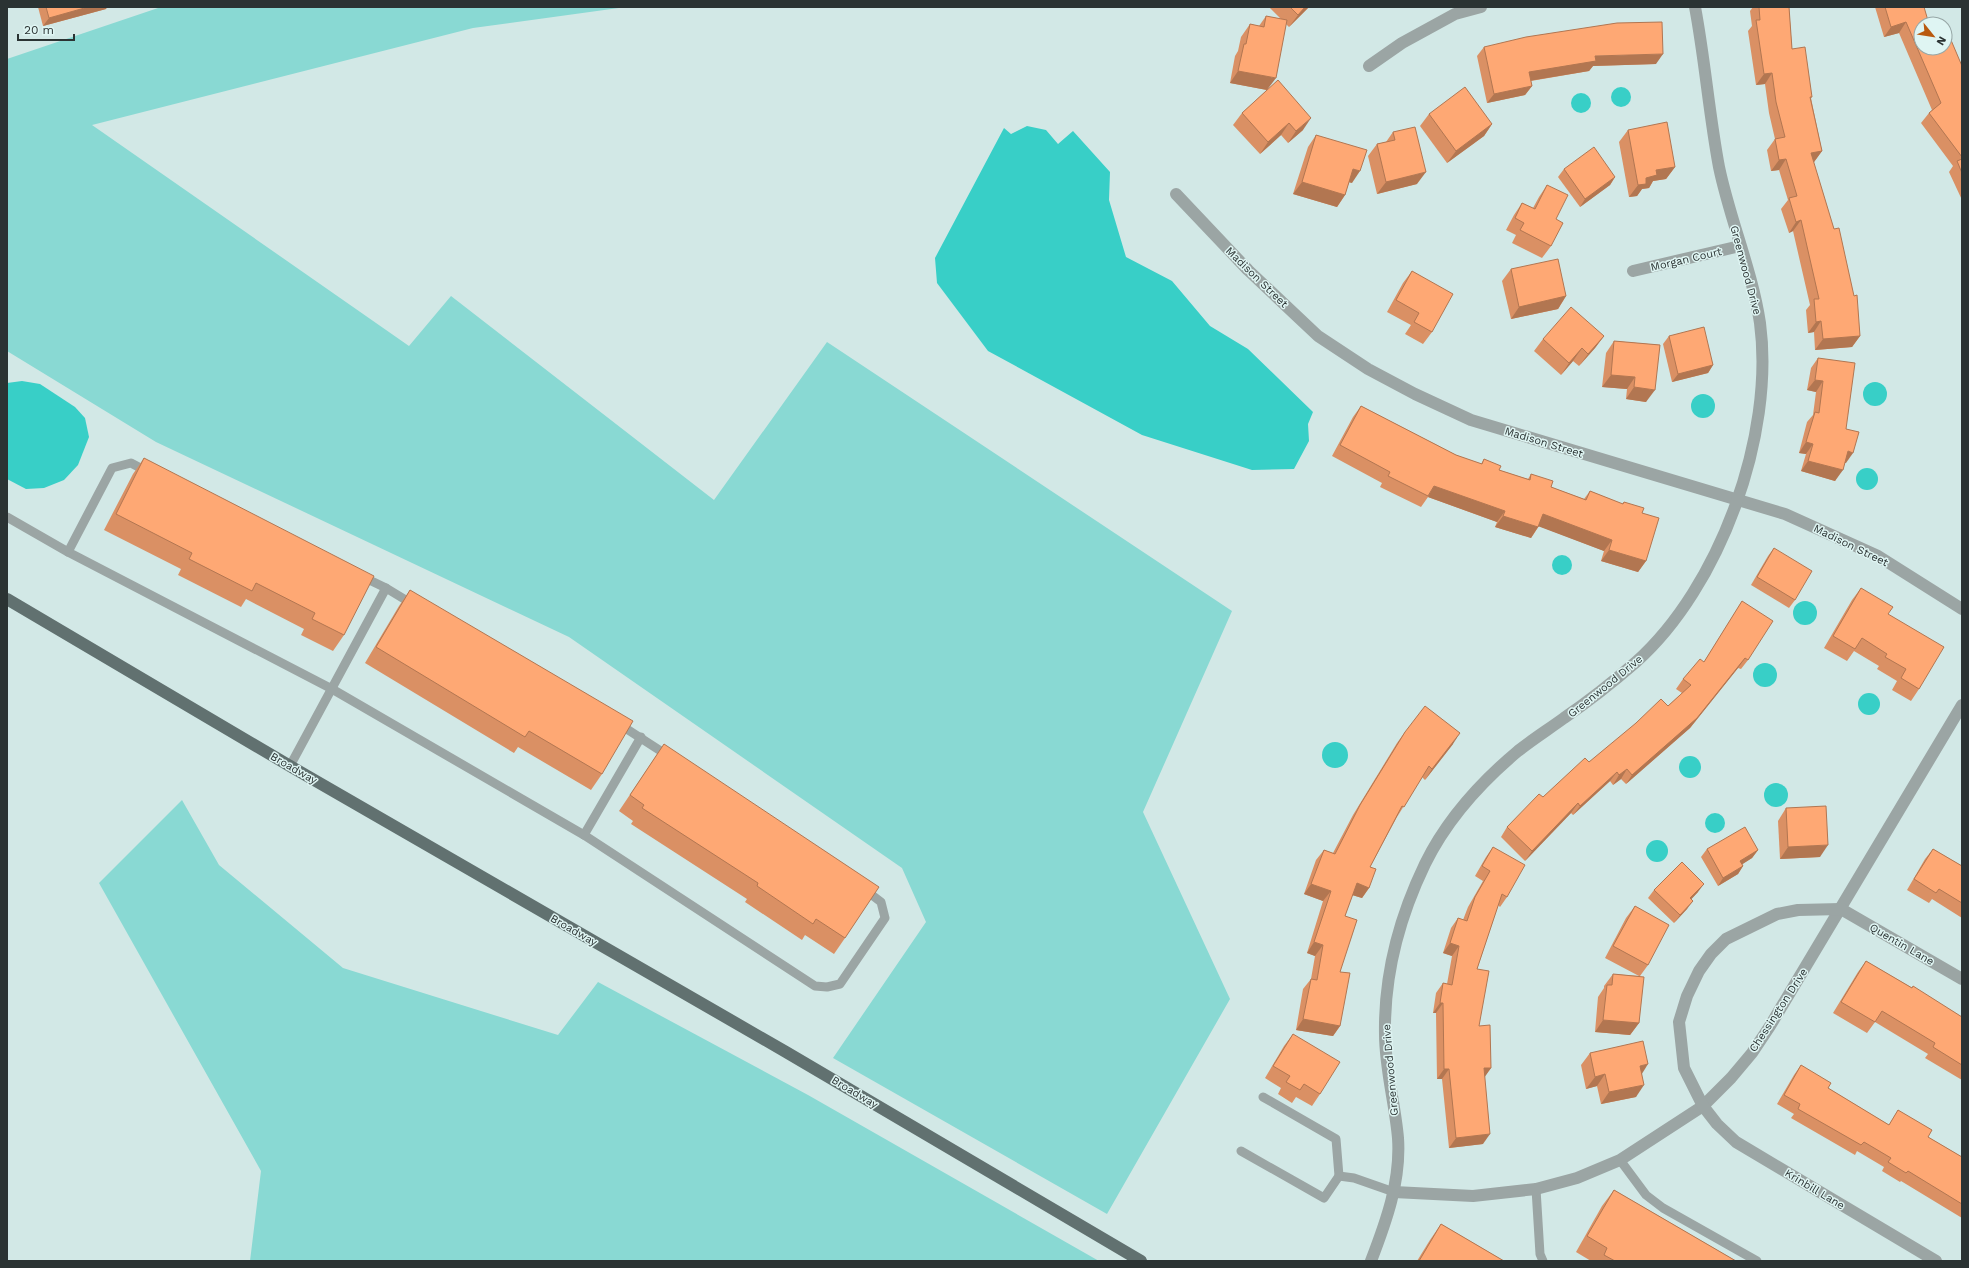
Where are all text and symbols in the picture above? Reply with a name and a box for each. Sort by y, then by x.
scale bar [18,16,74,42]
north arrow [1913,16,1953,56]
text: 20 m [24,23,54,37]
text: N [1934,34,1949,48]
street label: Greenwood Drive [1727,224,1764,316]
street label: Madison Street [1223,244,1291,311]
street label: Morgan Court [1649,245,1723,274]
street label: Madison Street [1503,424,1585,461]
street label: Madison Street [1811,522,1891,569]
street label: Greenwood Drive [1566,652,1645,720]
street label: Broadway [268,750,320,787]
street label: Broadway [548,912,600,949]
street label: Quentin Lane [1867,921,1936,968]
street label: Chessington Drive [1747,966,1810,1054]
street label: Greenwood Drive [1380,1024,1401,1116]
street label: Broadway [829,1073,881,1112]
street label: Krinbill Lane [1783,1167,1847,1212]

